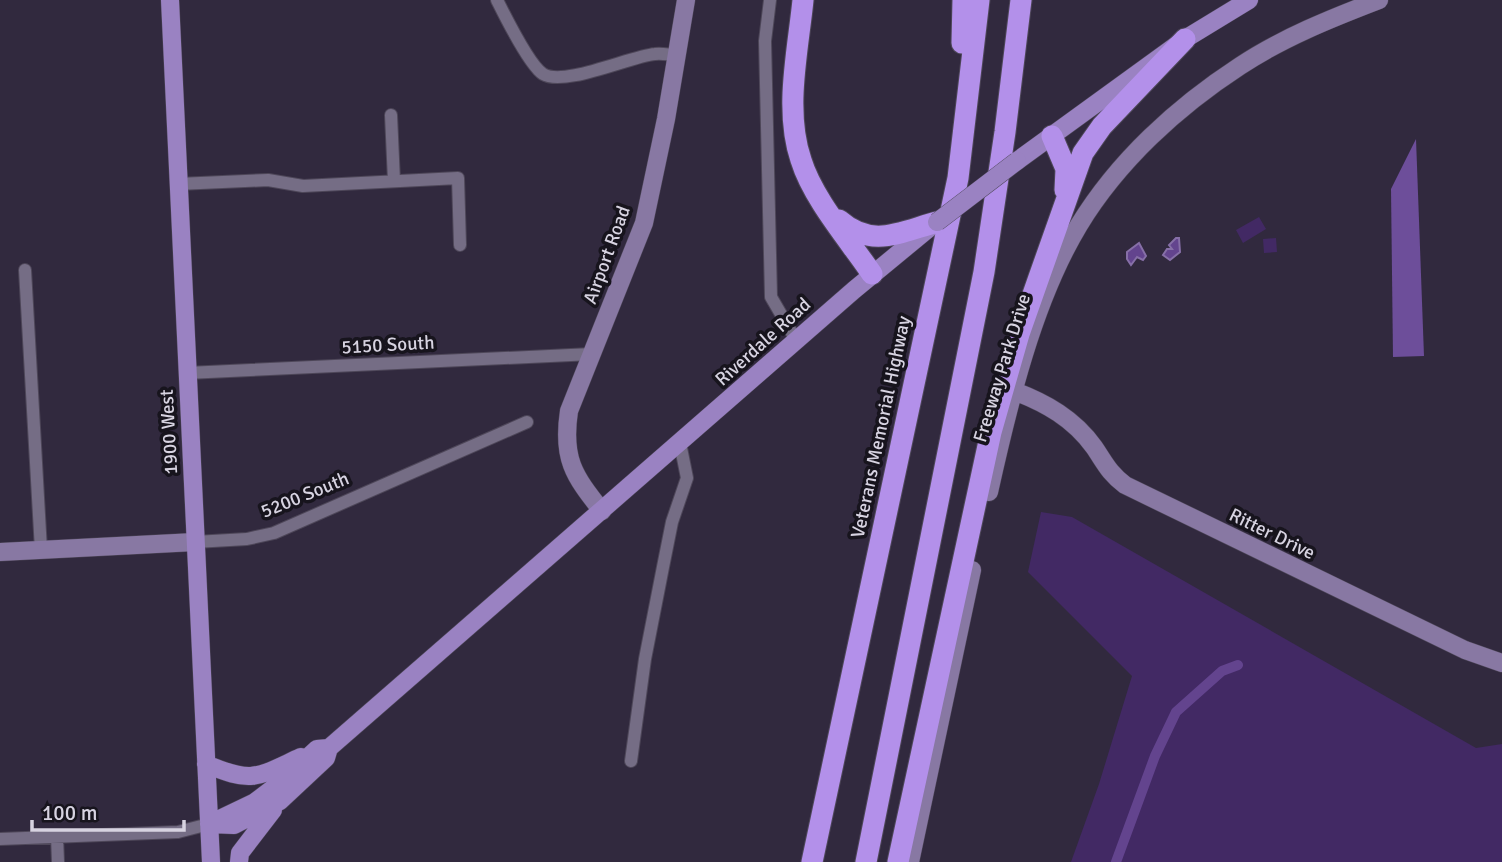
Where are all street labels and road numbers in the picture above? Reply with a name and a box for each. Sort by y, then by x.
street label: Airport Road [578,203,636,307]
street label: Freeway Park Drive [968,291,1036,445]
street label: Riverdale Road [710,293,816,391]
street label: Veterans Memorial Highway [846,314,916,540]
street label: 5150 South [341,331,435,359]
street label: 1900 West [155,389,183,475]
street label: 5200 South [257,466,353,524]
street label: Ritter Drive [1225,503,1319,565]

